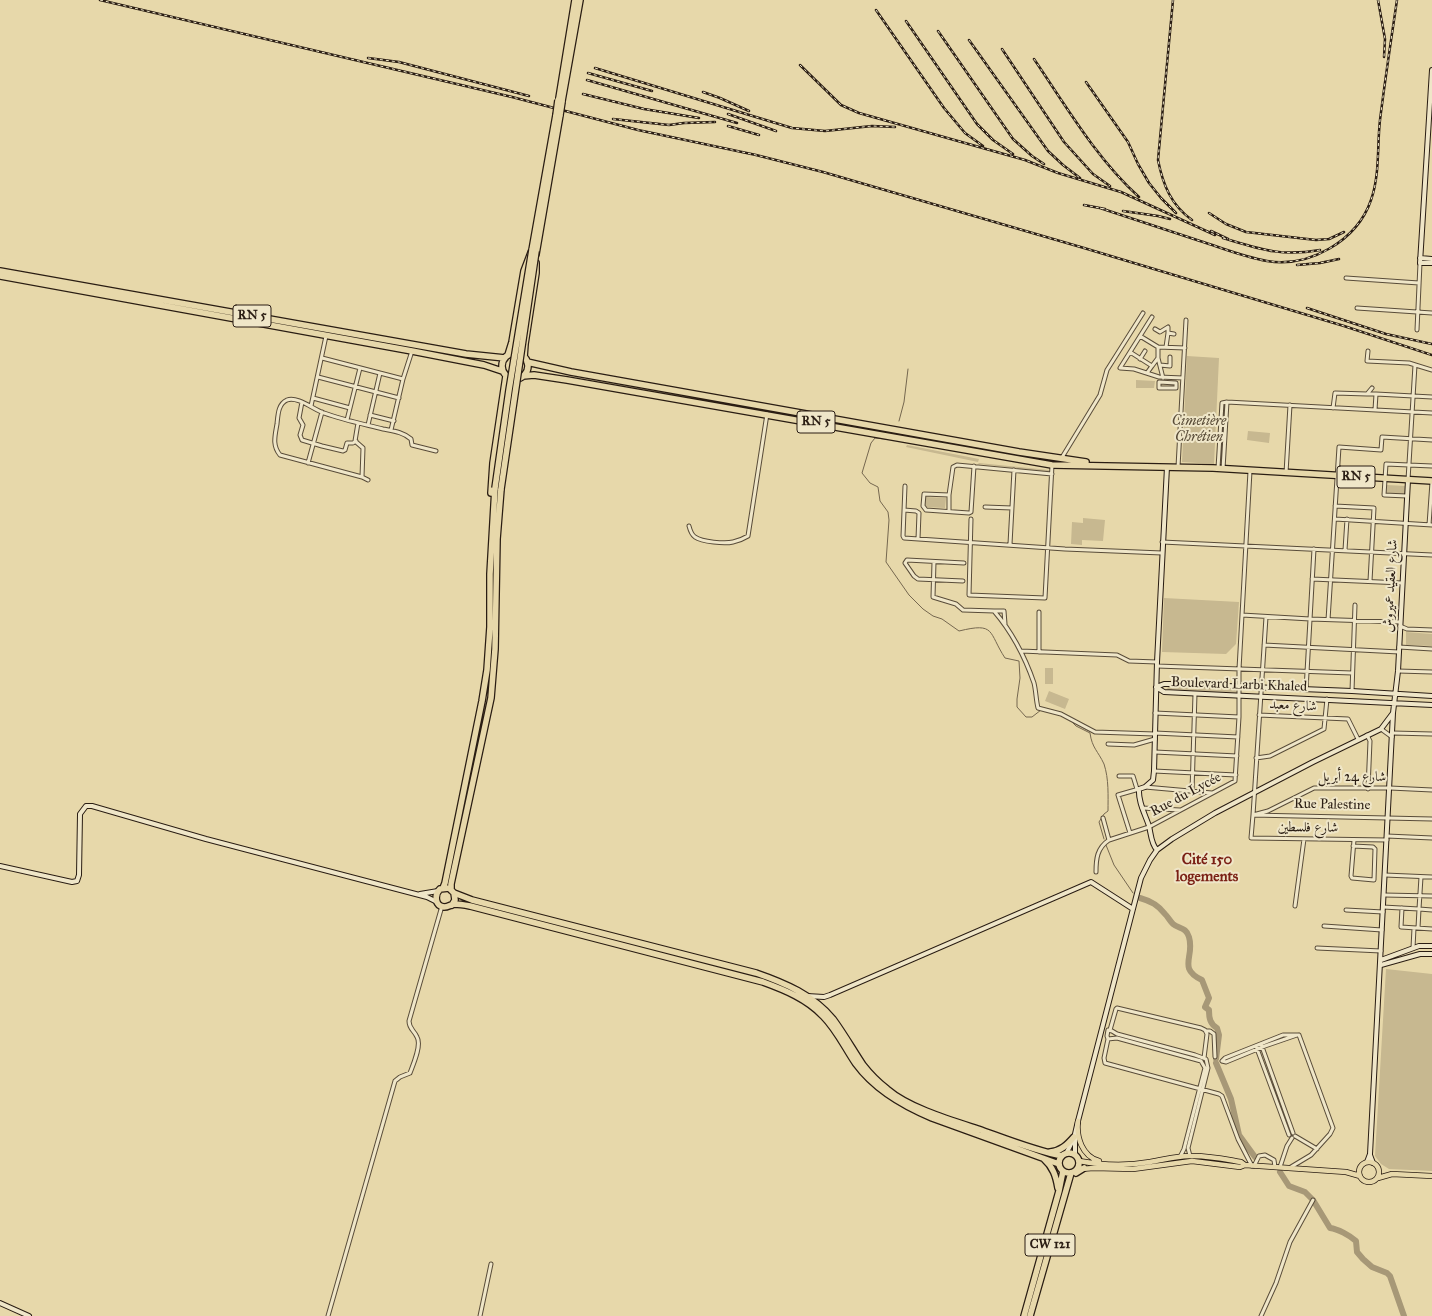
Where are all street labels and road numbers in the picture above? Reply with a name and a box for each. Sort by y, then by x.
road number: RN 5 [233,305,271,327]
road number: RN 5 [797,411,835,433]
road number: RN 5 [1337,466,1375,488]
street label: شارع العقيد عميروش [1380,539,1402,633]
street label: Boulevard Larbi Khaled [1170,674,1308,696]
street label: شارع معبد [1269,696,1317,716]
street label: Rue du Lycée [1148,769,1224,821]
street label: شارع 24 أبريل [1318,770,1386,786]
street label: Rue Palestine [1294,796,1370,814]
street label: شارع فلسطين [1278,819,1338,837]
road number: CW 121 [1025,1234,1075,1256]

